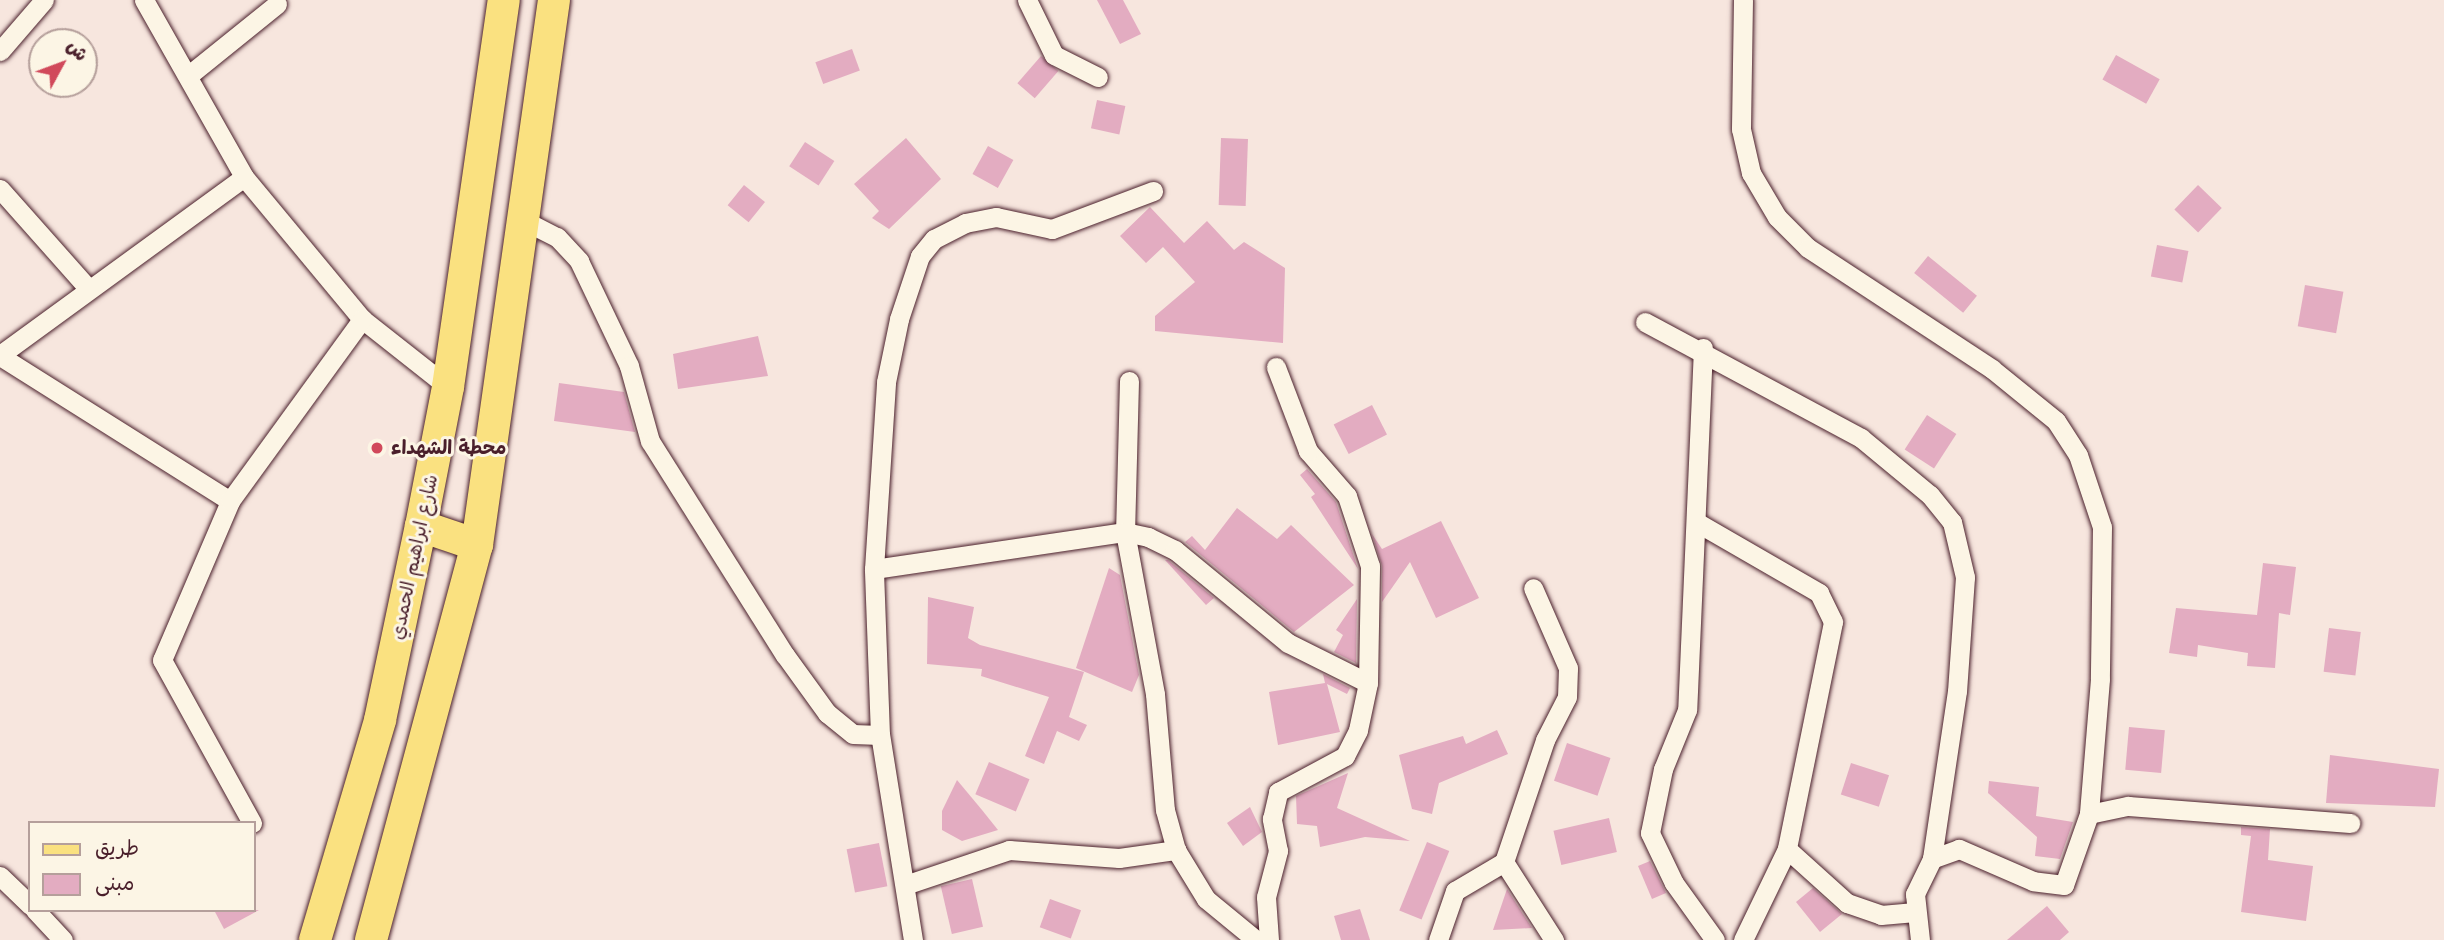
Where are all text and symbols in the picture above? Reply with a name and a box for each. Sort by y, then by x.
north arrow [28,28,98,98]
text: ش [61,34,94,66]
place label: محطة الشهداء [391,437,506,459]
marker: محطة الشهداء [369,440,385,456]
street label: شارع ابراهيم الحمدي [385,472,443,642]
legend [28,821,256,912]
text: طريق [95,834,139,862]
text: مبنى [95,869,134,897]

